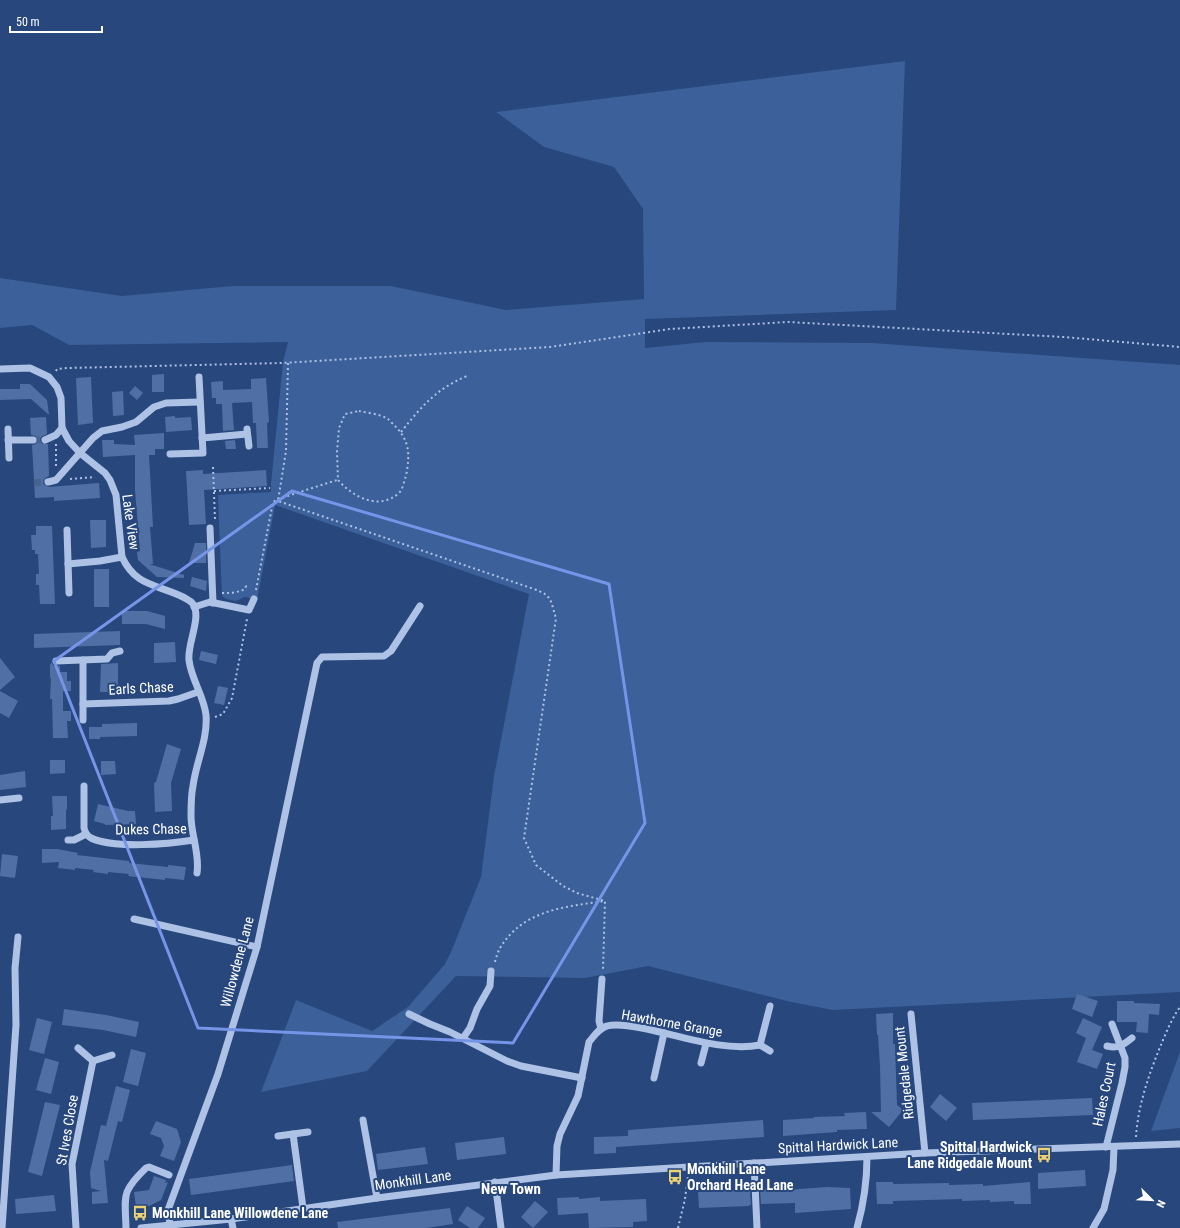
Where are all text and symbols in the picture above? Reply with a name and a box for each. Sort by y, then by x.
scale bar [10,8,102,34]
text: 50 m [16,15,40,29]
street label: Lake View [119,493,143,551]
street label: Earls Chase [108,678,174,698]
street label: Dukes Chase [115,820,187,838]
street label: Willowdene Lane [217,914,257,1009]
street label: Hawthorne Grange [620,1006,724,1040]
street label: Ridgedale Mount [891,1026,917,1120]
street label: Hales Court [1089,1060,1119,1128]
street label: St Ives Close [53,1093,81,1167]
street label: Spittal Hardwick Lane [778,1134,899,1156]
place label: Spittal Hardwick Lane Ridgedale Mount [907,1139,1032,1171]
bus stop icon: Spittal Hardwick Lane Ridgedale Mount [1035,1146,1053,1164]
place label: Monkhill Lane Orchard Head Lane [687,1161,794,1193]
street label: Monkhill Lane [374,1167,453,1193]
bus stop icon: Monkhill Lane Orchard Head Lane [666,1168,684,1186]
district label: New Town [481,1180,541,1198]
north arrow [1132,1180,1172,1220]
text: N [1153,1198,1168,1210]
bus stop icon: Monkhill Lane Willowdene Lane [131,1204,149,1222]
place label: Monkhill Lane Willowdene Lane [152,1205,329,1221]

